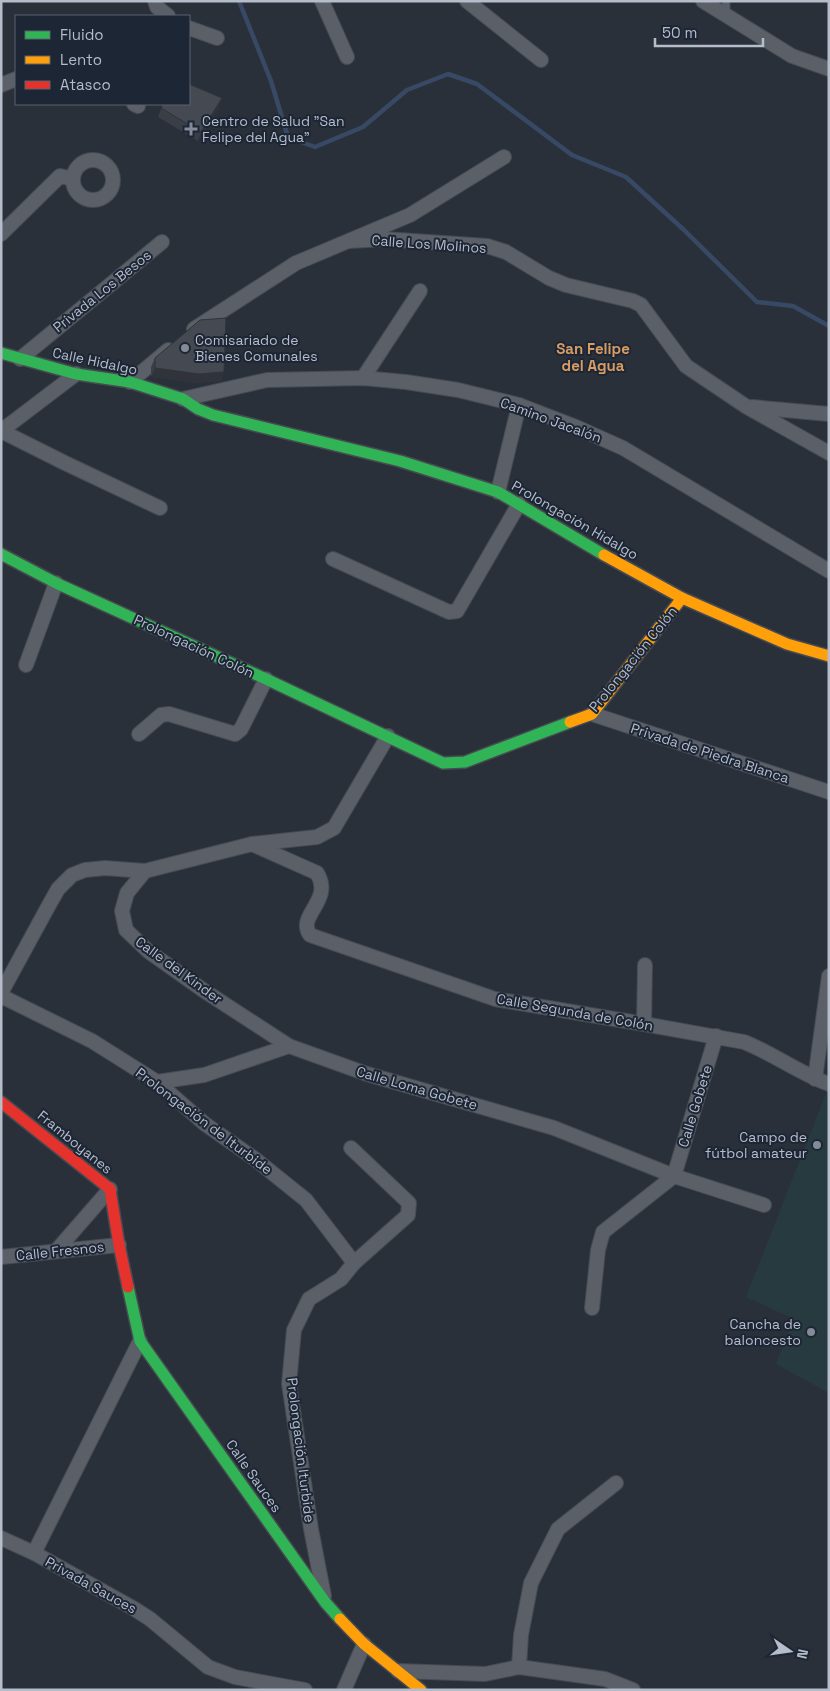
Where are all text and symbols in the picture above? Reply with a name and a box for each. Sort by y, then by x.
legend [15,15,190,105]
scale bar [655,15,762,47]
text: 50 m [662,23,697,42]
text: Fluido [60,25,104,44]
text: Lento [60,50,102,69]
text: Atasco [60,75,111,94]
place label: Centro de Salud "San Felipe del Agua" [202,112,345,146]
marker: Centro de Salud "San Felipe del Agua" [184,122,198,136]
street label: Calle Los Molinos [371,231,487,257]
street label: Privada Los Besos [49,246,155,336]
place label: Comisariado de Bienes Comunales [195,331,318,365]
district label: San Felipe del Agua [556,339,630,375]
marker: Comisariado de Bienes Comunales [179,342,191,354]
street label: Calle Hidalgo [51,343,139,379]
street label: Camino Jacalón [498,393,604,447]
street label: Prolongación Hidalgo [509,476,641,564]
street label: Prolongación Colón [585,603,681,715]
street label: Prolongación Colón [131,610,257,682]
street label: Privada de Piedra Blanca [629,719,791,787]
street label: Calle del Kinder [132,932,226,1008]
street label: Calle Segunda de Colón [495,989,655,1035]
street label: Calle Loma Gobete [354,1062,480,1114]
street label: Calle Gobete [674,1063,716,1149]
street label: Prolongación de Iturbide [132,1064,276,1178]
street label: Framboyanes [34,1106,116,1178]
place label: Campo de fútbol amateur [705,1128,807,1162]
marker: Campo de fútbol amateur [811,1139,823,1151]
street label: Calle Fresnos [15,1237,105,1265]
place label: Cancha de baloncesto [725,1315,801,1349]
marker: Cancha de baloncesto [805,1326,817,1338]
street label: Prolongación Iturbide [283,1377,319,1523]
street label: Calle Sauces [222,1436,286,1516]
street label: Privada Sauces [42,1552,140,1618]
north arrow [765,1626,815,1676]
text: N [793,1647,812,1661]

